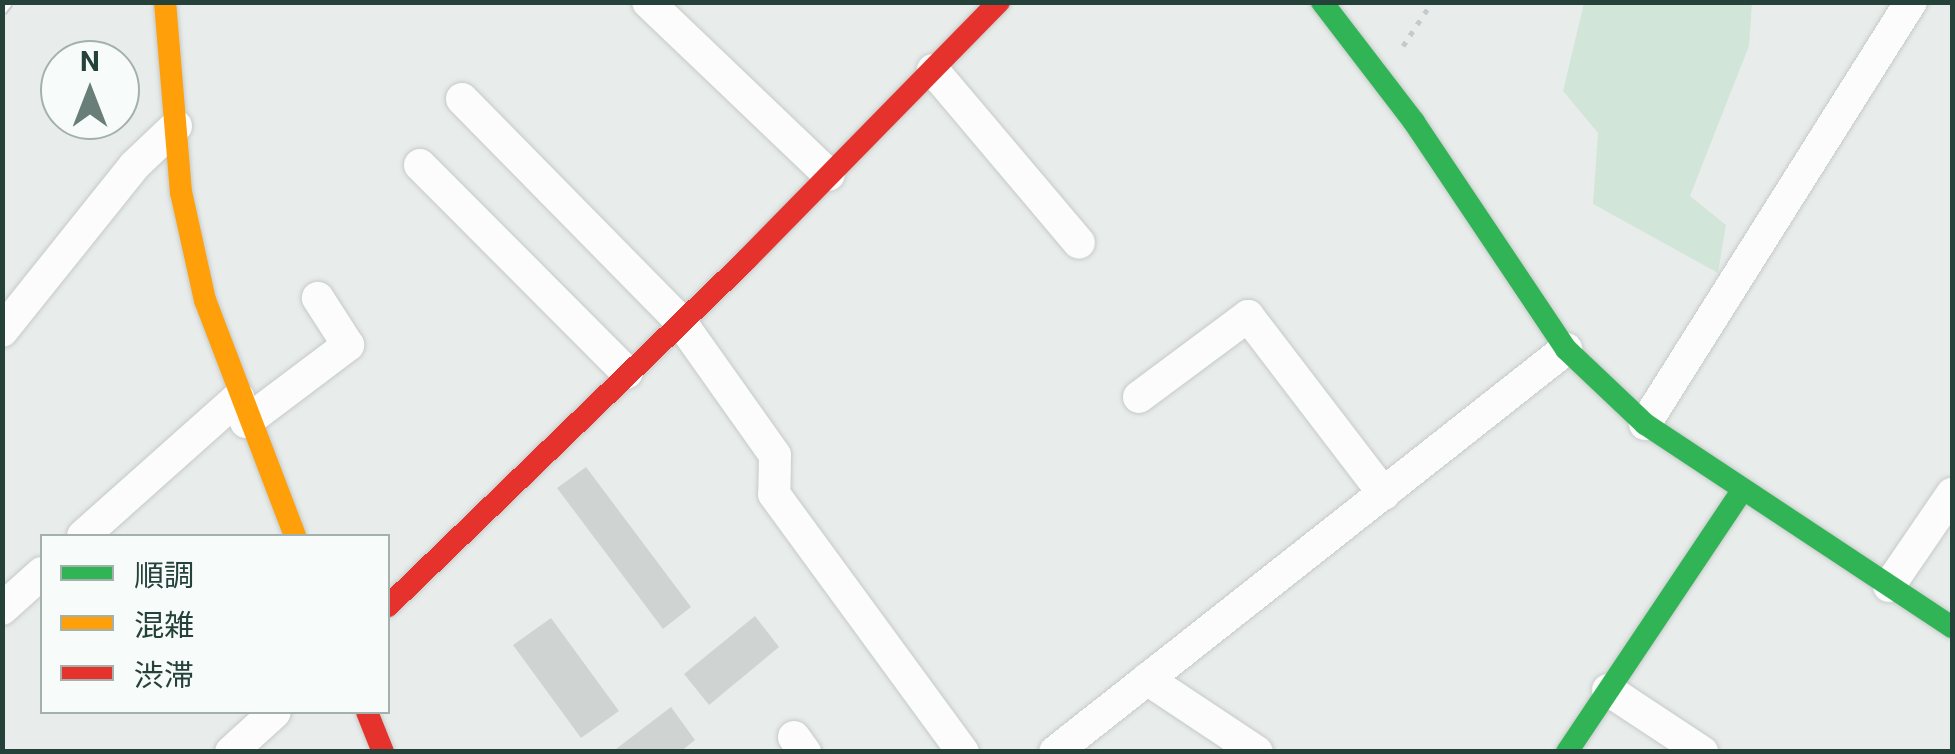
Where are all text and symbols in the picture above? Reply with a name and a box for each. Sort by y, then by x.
north arrow [40,40,140,140]
text: N [80,45,100,78]
legend [40,534,390,714]
text: 順調 [134,558,194,593]
text: 混雑 [134,608,194,643]
text: 渋滞 [134,658,194,693]

